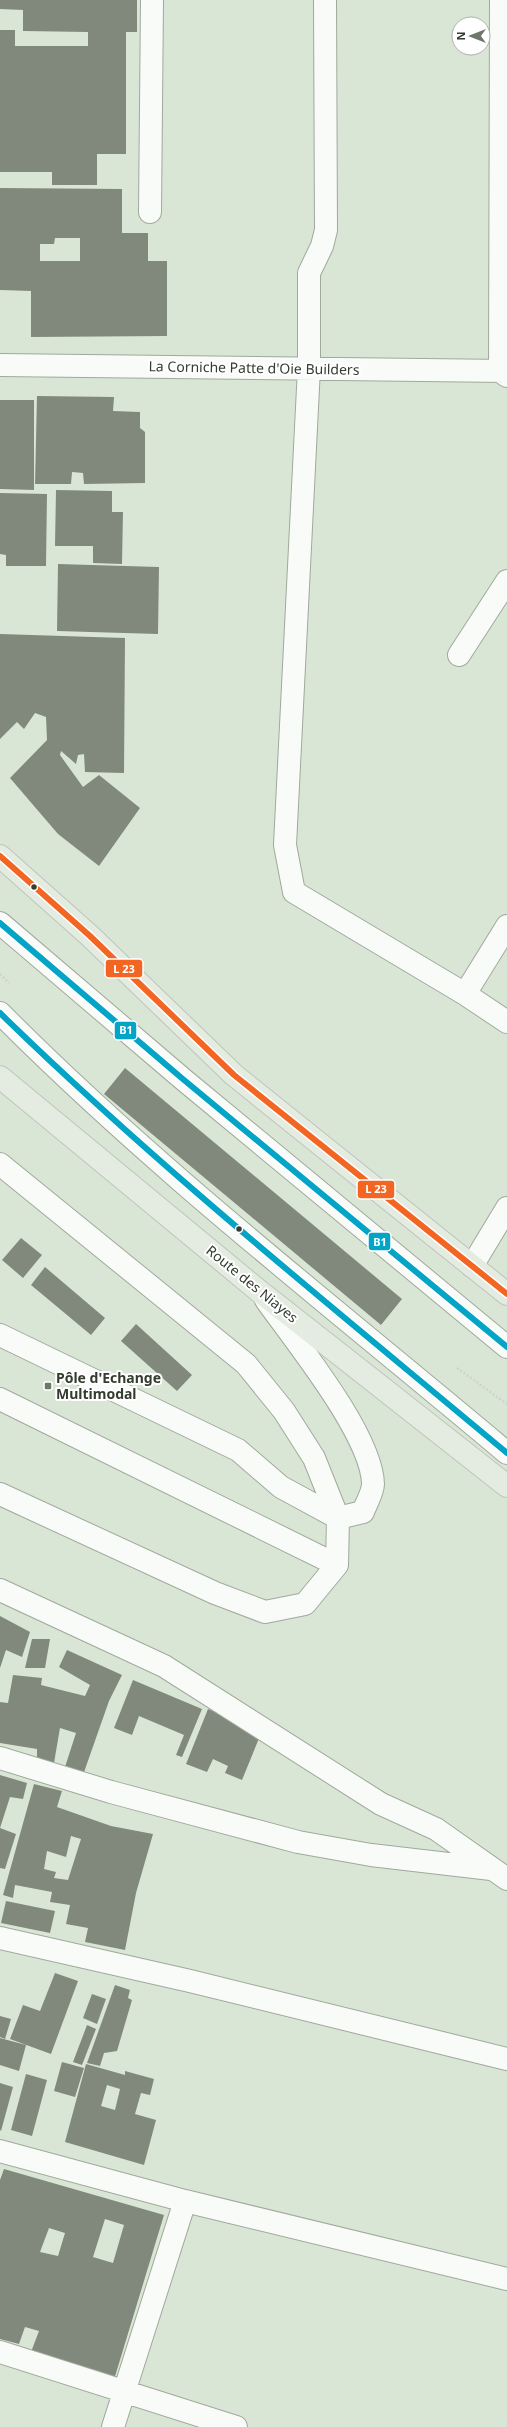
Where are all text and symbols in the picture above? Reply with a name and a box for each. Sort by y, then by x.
north arrow [451,16,491,56]
text: N [453,32,468,40]
street label: La Corniche Patte d'Oie Builders [148,356,360,379]
unlabelled marker [29,882,39,892]
line badge: L 23 [105,959,143,978]
text: L 23 [113,961,135,976]
line badge: B1 [114,1021,137,1040]
text: B1 [119,1022,133,1037]
line badge: L 23 [357,1180,395,1199]
text: L 23 [365,1181,387,1196]
unlabelled marker [234,1224,244,1234]
line badge: B1 [368,1232,391,1251]
text: B1 [373,1234,387,1249]
street label: Route des Niayes [202,1241,302,1327]
place label: Pôle d'Echange Multimodal [56,1368,161,1403]
marker: Pôle d'Echange Multimodal [43,1381,53,1391]

